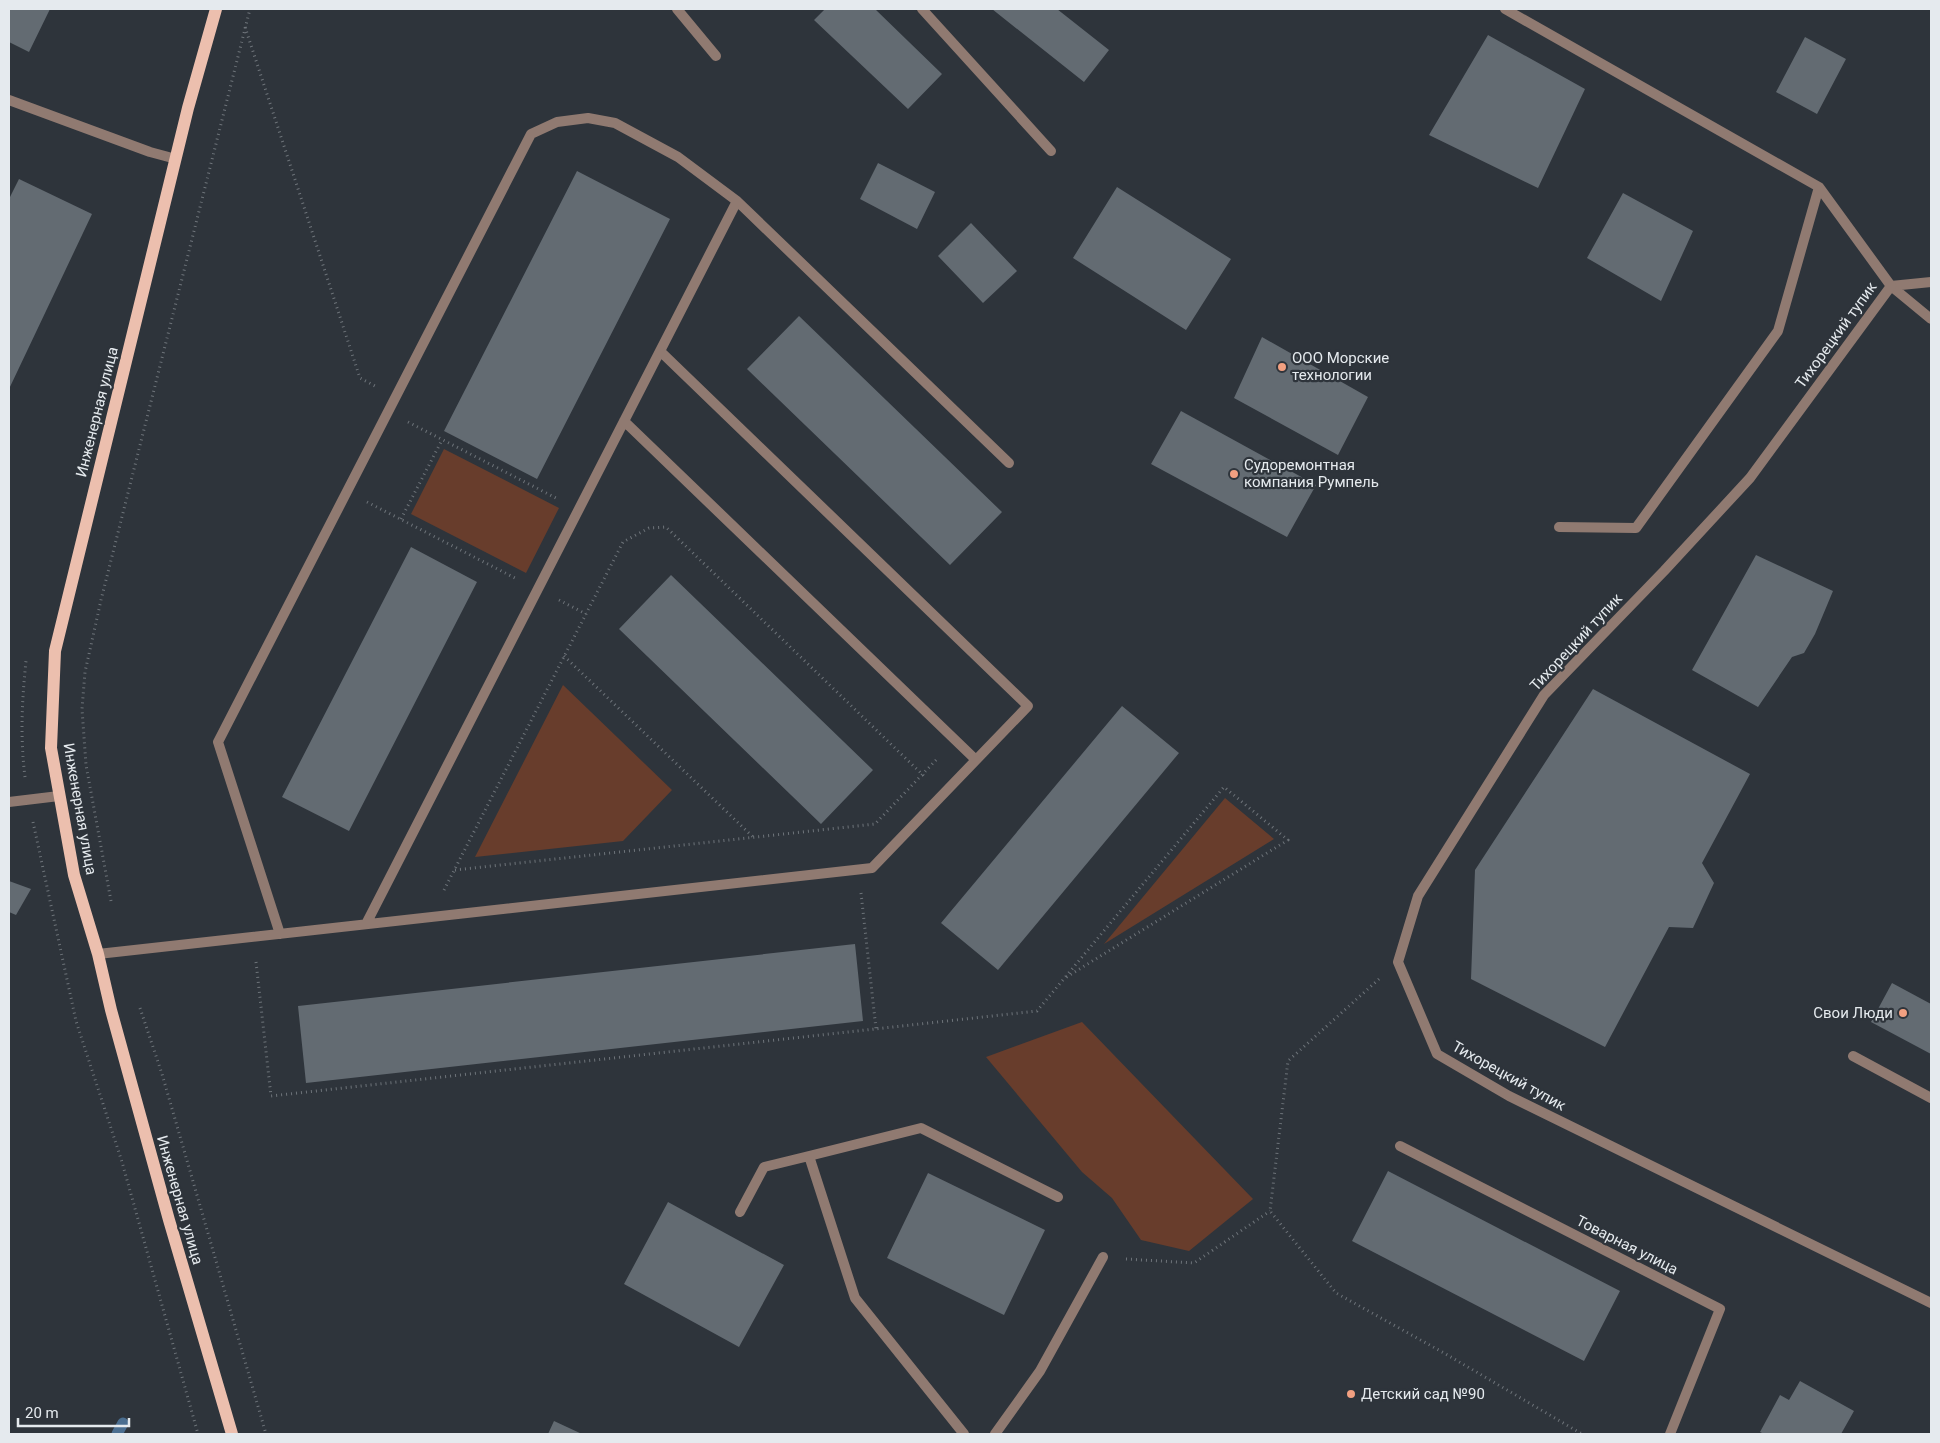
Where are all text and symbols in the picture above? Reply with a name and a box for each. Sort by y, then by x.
street label: Тихорецкий тупик [1791,278,1881,392]
street label: Инженерная улица [72,345,122,479]
place label: ООО Морские технологии [1292,349,1389,384]
marker: ООО Морские технологии [1276,361,1288,373]
place label: Судоремонтная компания Румпель [1244,456,1379,491]
marker: Судоремонтная компания Румпель [1228,468,1240,480]
street label: Тихорецкий тупик [1526,589,1626,695]
street label: Инженерная улица [60,742,100,876]
place label: Свои Люди [1813,1004,1893,1022]
marker: Свои Люди [1897,1007,1909,1019]
street label: Тихорецкий тупик [1449,1037,1569,1115]
street label: Инженерная улица [153,1133,207,1267]
street label: Товарная улица [1573,1212,1681,1278]
place label: Детский сад №90 [1361,1385,1485,1403]
marker: Детский сад №90 [1345,1388,1357,1400]
scale bar [18,1396,129,1428]
text: 20 m [25,1404,59,1422]

